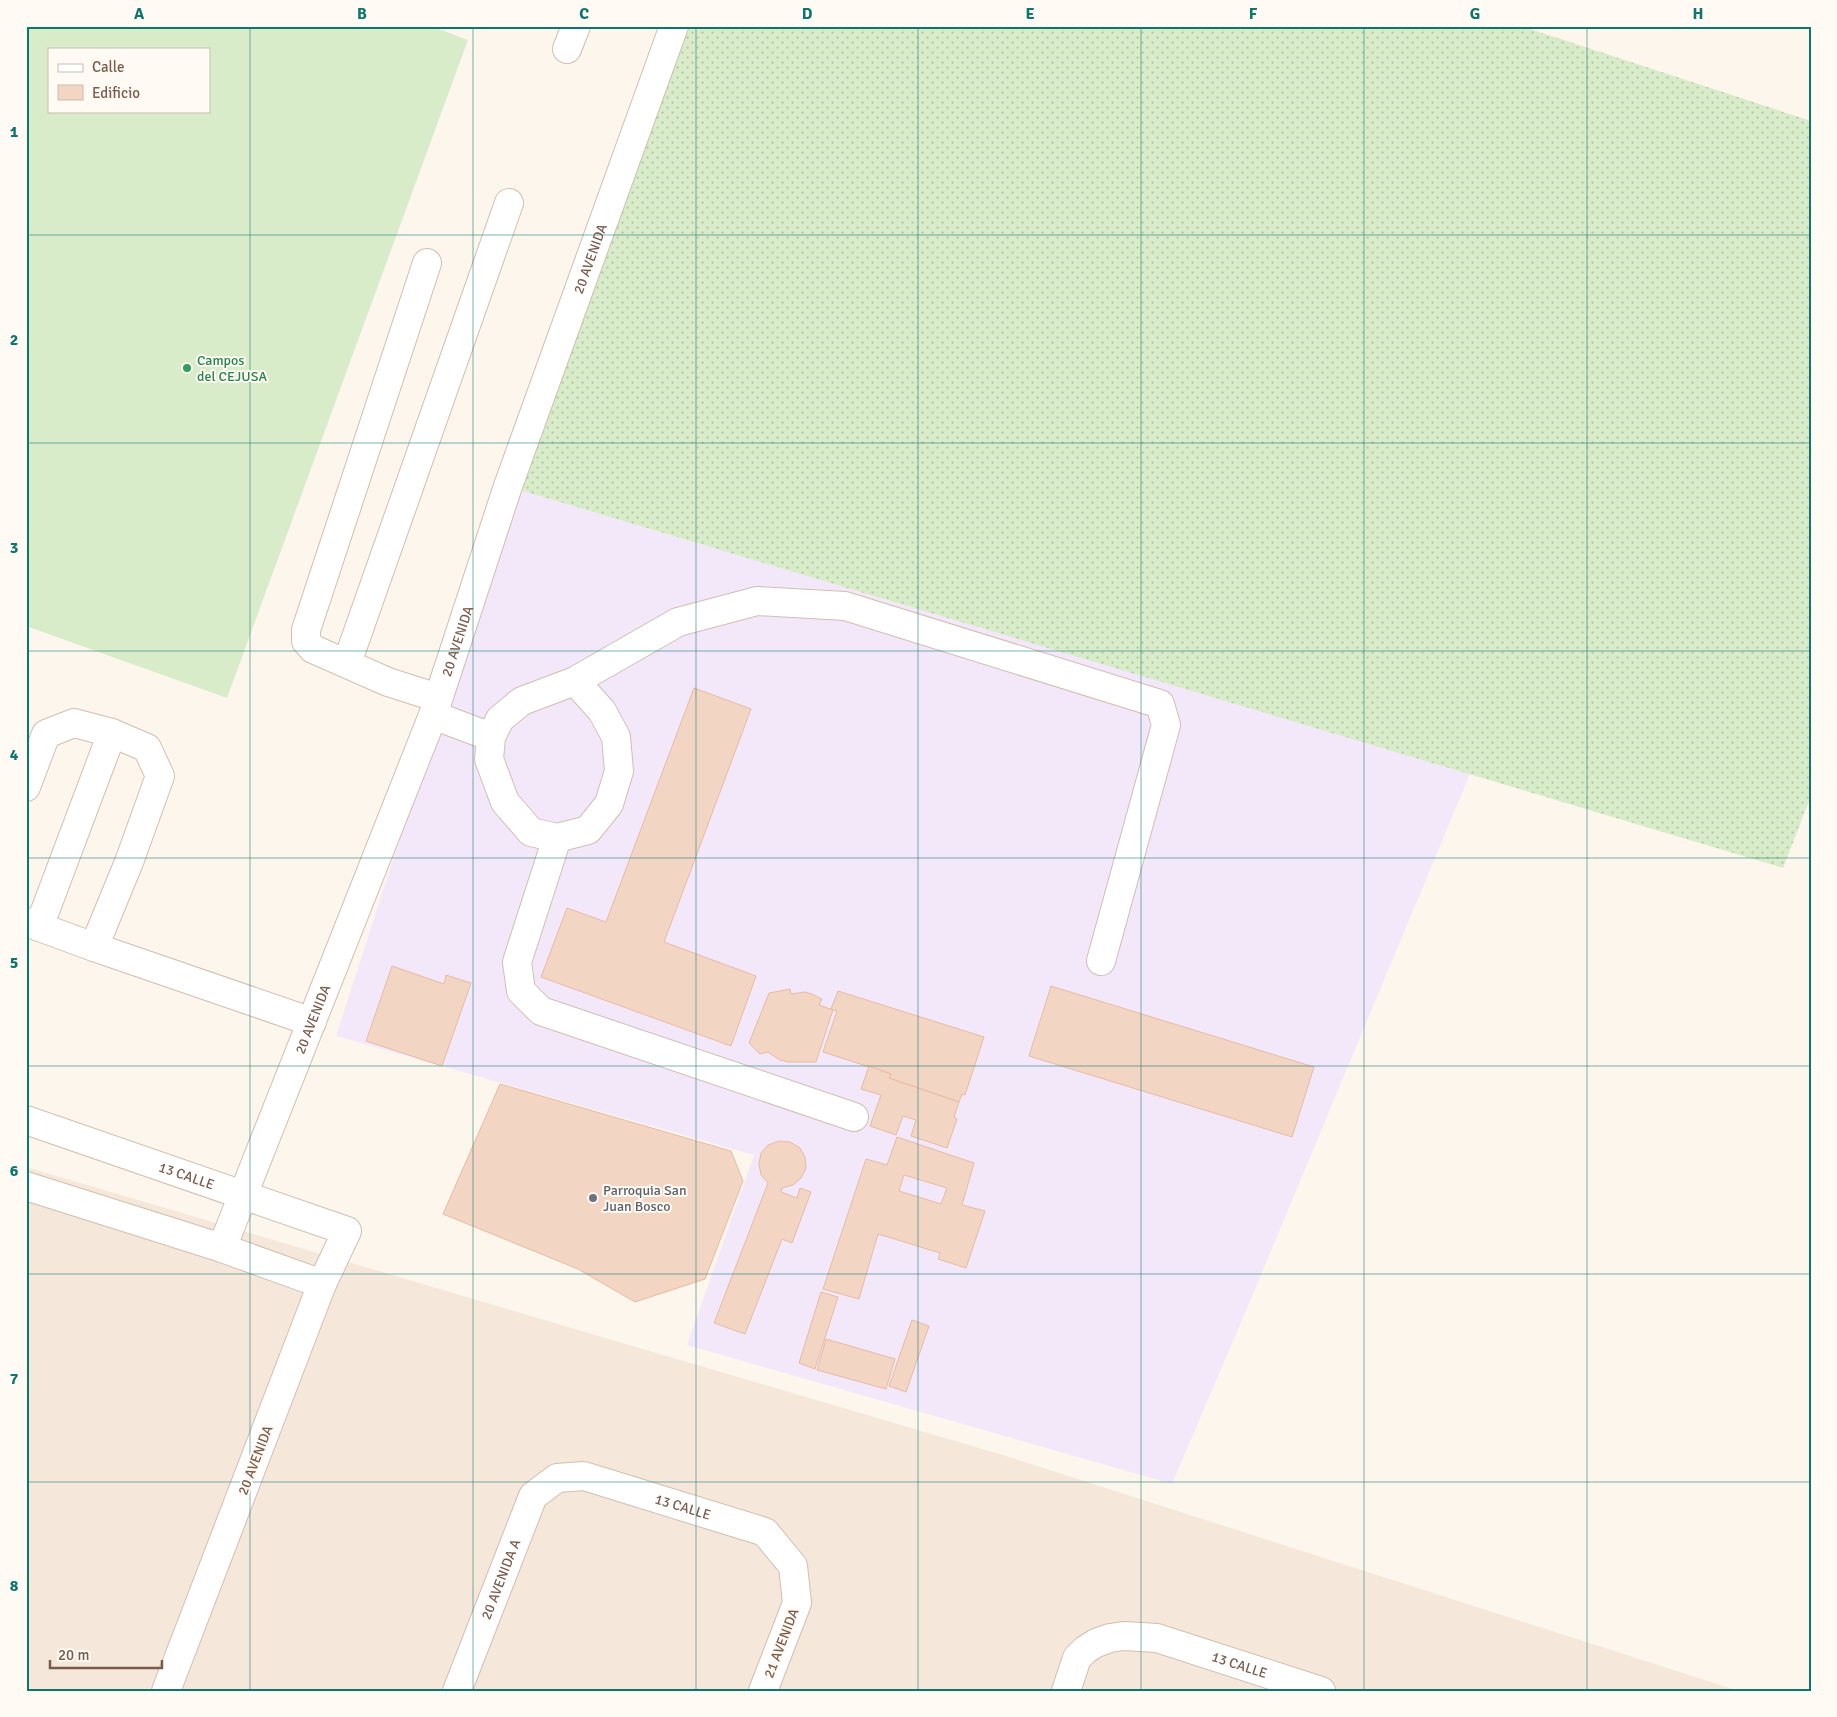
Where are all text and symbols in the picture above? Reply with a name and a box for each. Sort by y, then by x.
text: A [134,4,145,24]
text: B [357,4,367,24]
text: C [579,4,589,24]
text: D [802,4,813,24]
text: E [1025,4,1035,24]
text: F [1249,4,1258,24]
text: G [1470,4,1480,24]
text: H [1693,4,1703,24]
legend [48,48,210,112]
text: Calle [92,58,125,76]
text: Edificio [92,84,140,102]
text: 1 [10,122,19,142]
street label: 20 AVENIDA [570,221,611,296]
text: 2 [10,330,18,350]
place label: Campos del CEJUSA [197,352,267,385]
marker: Campos del CEJUSA [181,362,193,374]
text: 3 [10,538,18,558]
street label: 20 AVENIDA [438,603,477,679]
text: 4 [10,745,19,765]
text: 5 [10,953,18,973]
street label: 20 AVENIDA [292,982,335,1057]
street label: 13 CALLE [157,1159,217,1193]
text: 6 [10,1161,19,1181]
place label: Parroquia San Juan Bosco [603,1182,687,1215]
marker: Parroquia San Juan Bosco [587,1192,599,1204]
text: 7 [10,1369,19,1389]
street label: 20 AVENIDA [234,1423,277,1497]
street label: 13 CALLE [653,1490,713,1524]
street label: 20 AVENIDA A [478,1536,525,1622]
text: 8 [10,1576,19,1596]
street label: 21 AVENIDA [760,1606,803,1680]
scale bar [50,1637,162,1669]
text: 20 m [58,1646,89,1664]
street label: 13 CALLE [1209,1648,1269,1682]

